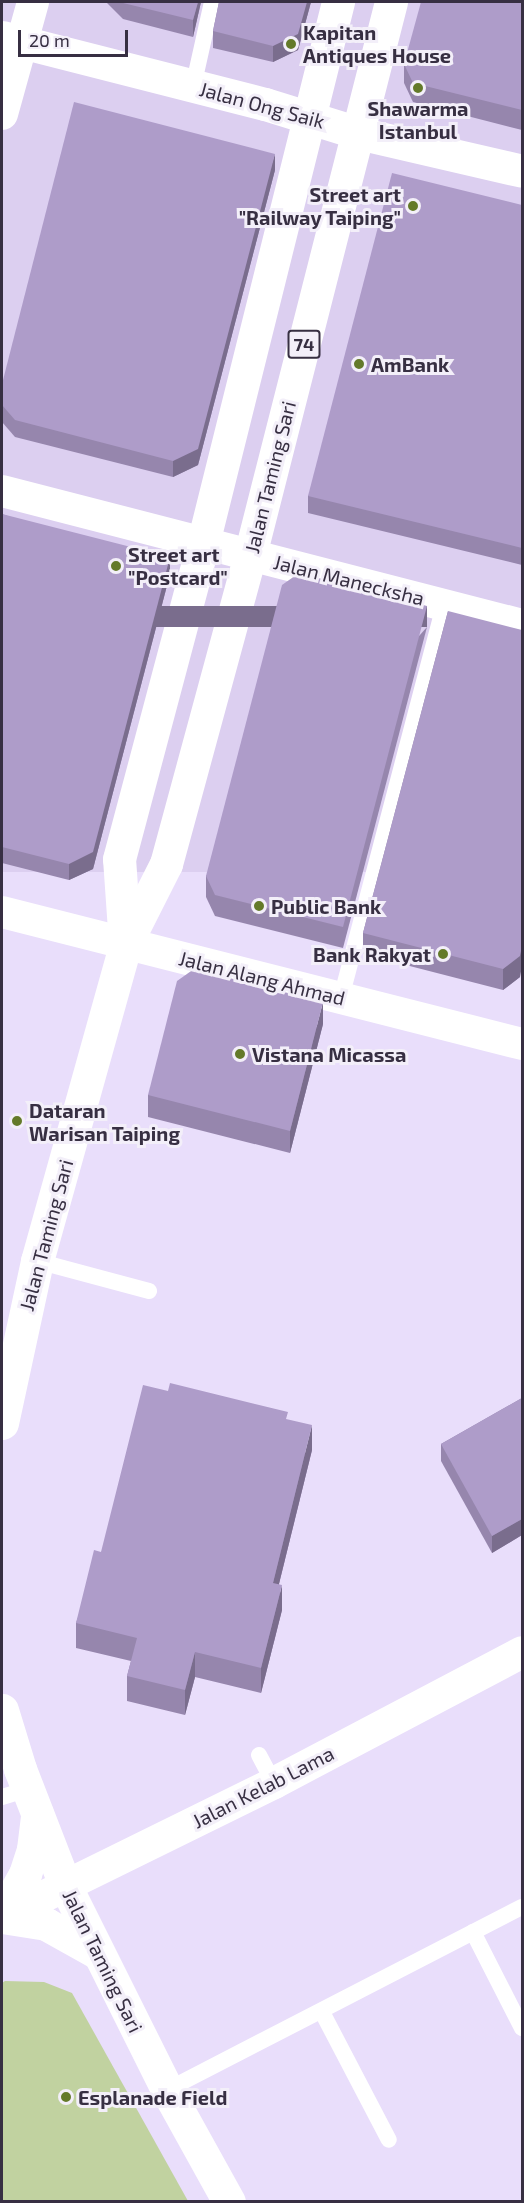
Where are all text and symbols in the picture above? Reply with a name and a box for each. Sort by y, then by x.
scale bar [21,18,130,56]
place label: Kapitan Antiques House [303,20,451,67]
text: 20 m [29,29,70,51]
marker: Kapitan Antiques House [284,37,298,51]
street label: Jalan Ong Saik [197,77,327,133]
marker: Shawarma Istanbul [411,81,425,95]
place label: Shawarma Istanbul [368,97,468,144]
place label: Street art "Railway Taiping" [238,183,401,230]
marker: Street art "Railway Taiping" [406,199,420,213]
road number: 74 [288,329,320,359]
place label: AmBank [371,352,449,376]
marker: AmBank [352,357,366,371]
street label: Jalan Taming Sari [239,398,301,556]
place label: Street art "Postcard" [128,542,228,589]
street label: Jalan Manecksha [271,550,427,610]
marker: Street art "Postcard" [109,559,123,573]
place label: Public Bank [271,894,381,918]
marker: Public Bank [252,899,266,913]
place label: Bank Rakyat [313,942,431,966]
street label: Jalan Alang Ahmad [176,946,348,1010]
marker: Bank Rakyat [436,947,450,961]
place label: Vistana Micassa [252,1042,406,1066]
marker: Vistana Micassa [233,1047,247,1061]
place label: Dataran Warisan Taiping [29,1098,180,1145]
marker: Dataran Warisan Taiping [10,1114,24,1128]
street label: Jalan Taming Sari [14,1156,78,1314]
street label: Jalan Kelab Lama [188,1741,338,1833]
street label: Jalan Taming Sari [58,1885,148,2037]
place label: Esplanade Field [78,2085,228,2109]
marker: Esplanade Field [59,2090,73,2104]

